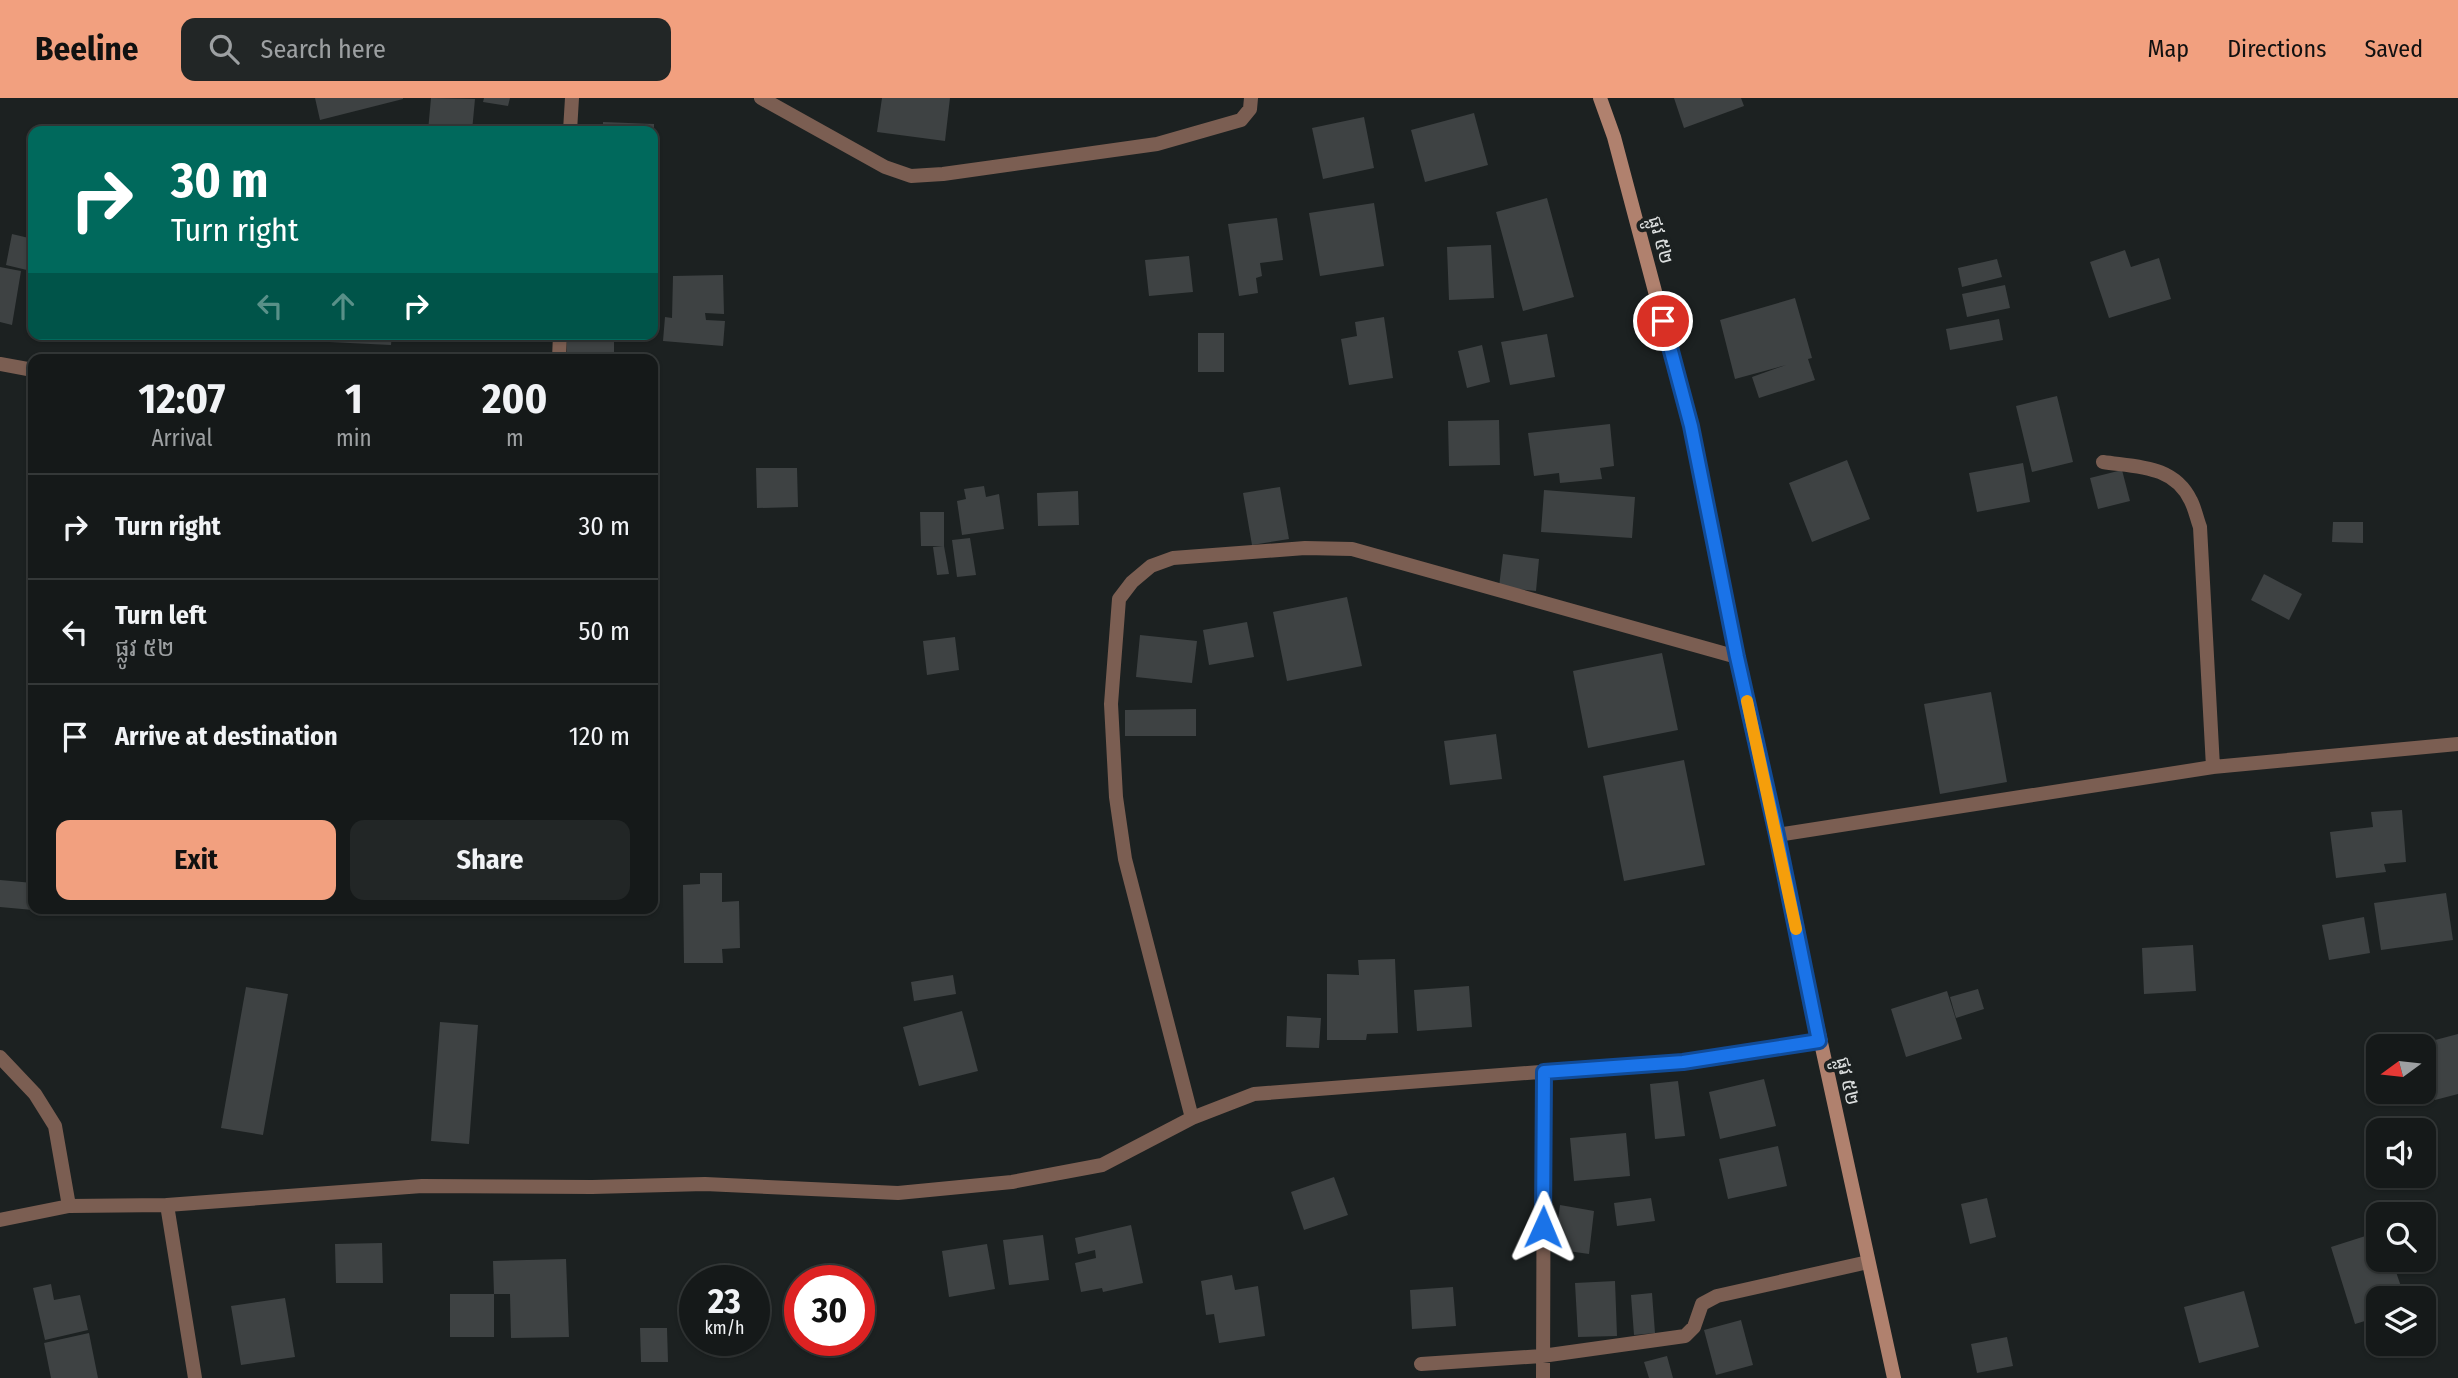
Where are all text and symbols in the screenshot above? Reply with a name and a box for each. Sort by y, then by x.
search box [181,18,671,81]
text: Beeline [35,29,139,69]
icon: search [205,30,243,68]
text: Search here [261,34,386,65]
text: Map [2148,35,2189,63]
text: Directions [2227,35,2326,63]
text: Saved [2364,35,2423,63]
text: 30 m [171,151,269,210]
icon: right [56,154,147,245]
text: Turn right [171,211,298,249]
street label: ផ្លូវ ៥២ [1638,213,1678,268]
icon: left [251,287,289,325]
icon: ahead [324,287,362,325]
icon: right [397,287,435,325]
pin [1633,291,1693,351]
icon: arrive [1644,302,1682,340]
text: 12:07 [139,374,225,424]
text: 1 [345,374,363,424]
text: 200 [482,374,547,424]
text: Arrival [151,424,212,452]
text: min [336,424,372,452]
text: m [506,424,524,452]
icon: right [56,508,94,546]
text: Turn right [115,511,221,542]
text: 30 m [579,511,630,542]
text: Turn left [115,600,207,631]
icon: left [56,613,94,651]
text: 50 m [578,616,630,647]
text: ផ្លូវ ៥២ [115,634,174,662]
icon: arrive [56,718,94,756]
text: Arrive at destination [115,721,338,752]
text: 120 m [569,721,630,752]
button: Exit [56,820,336,900]
button: Share [350,820,630,900]
north arrow [2366,1034,2436,1104]
map controls [2366,1034,2436,1356]
street label: ផ្លូវ ៥២ [1826,1055,1865,1109]
button: sound [2366,1118,2436,1188]
position arrow [1506,1190,1580,1264]
button: search [2366,1202,2436,1272]
speed limit sign: 30 [784,1265,875,1356]
text: 23 [708,1280,741,1322]
button: layers [2366,1286,2436,1356]
text: km/h [704,1317,745,1339]

